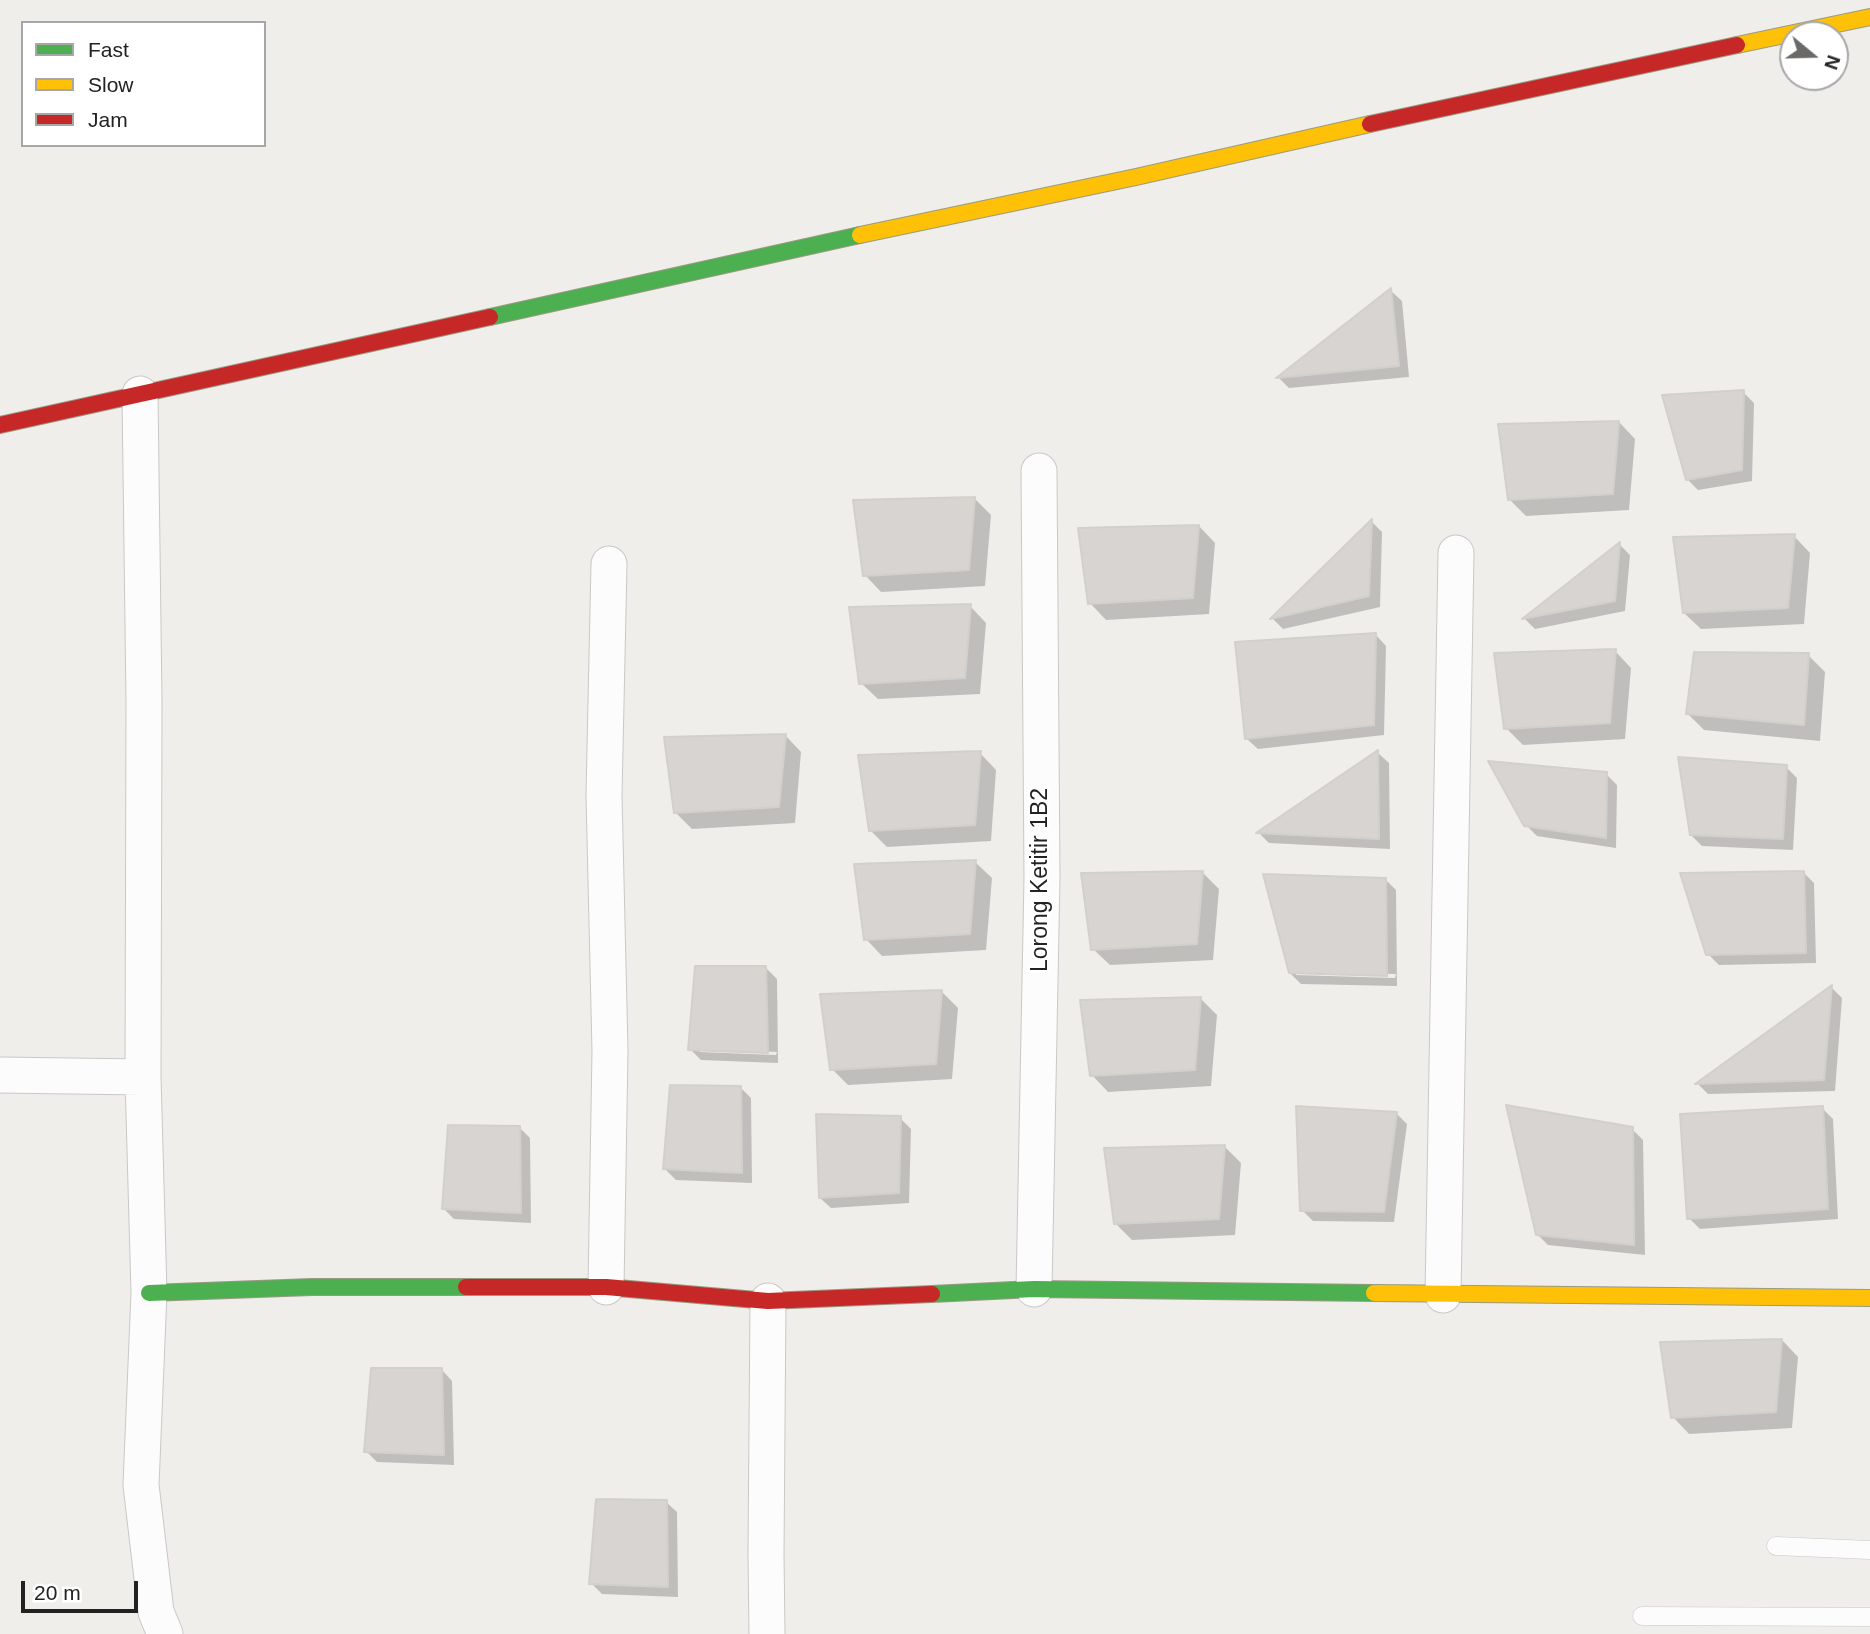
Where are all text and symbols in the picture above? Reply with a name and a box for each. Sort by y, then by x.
legend [21,21,266,147]
north arrow [1779,21,1849,91]
text: Fast [88,38,129,61]
text: N [1820,52,1845,72]
text: Slow [88,73,134,96]
text: Jam [88,108,128,131]
street label: Lorong Ketitir 1B2 [1027,788,1055,972]
scale bar [24,1568,142,1612]
text: 20 m [34,1581,81,1604]

